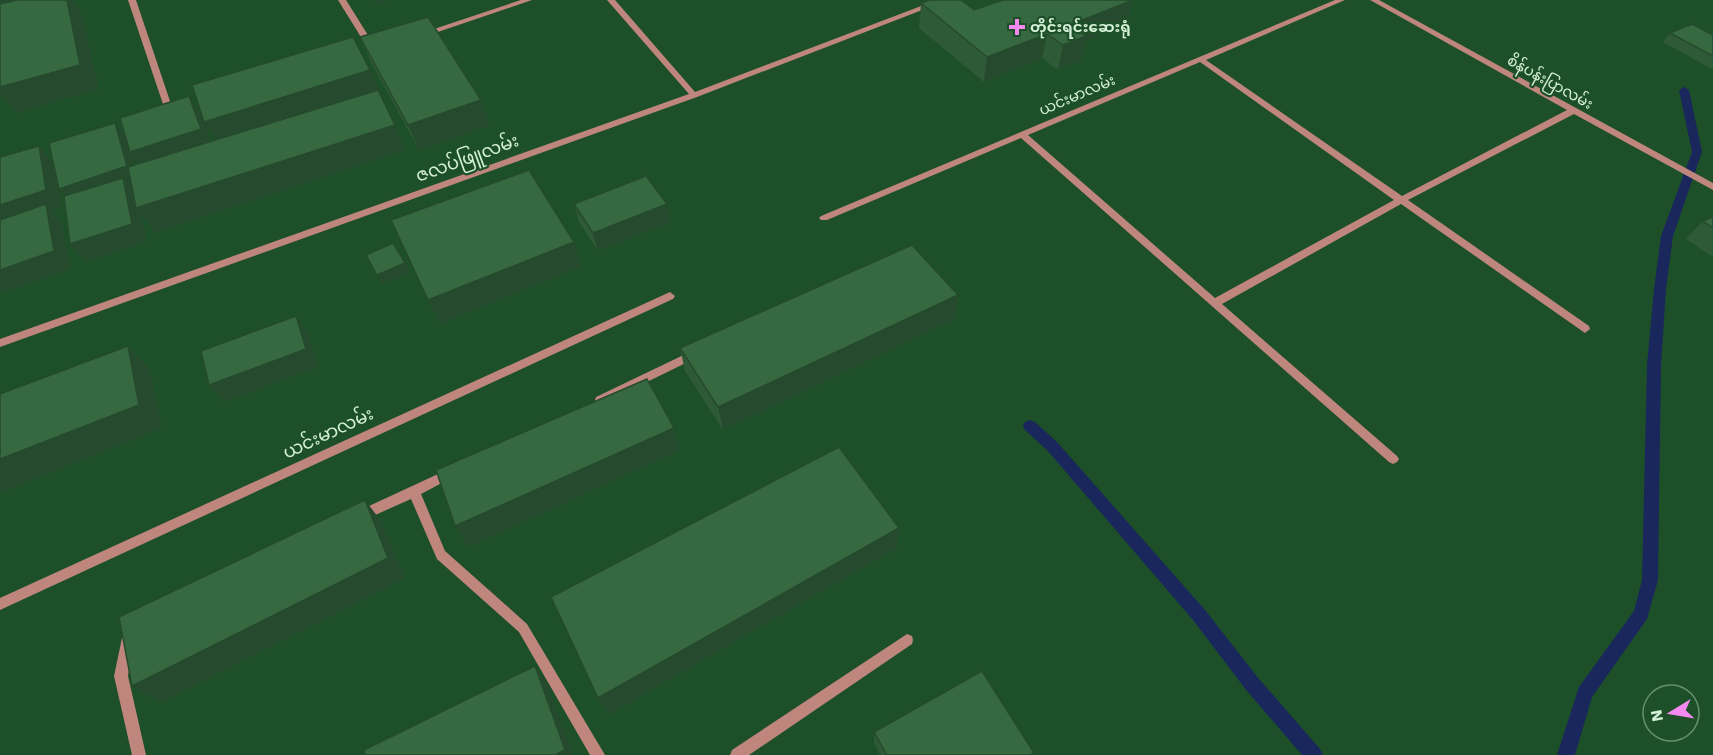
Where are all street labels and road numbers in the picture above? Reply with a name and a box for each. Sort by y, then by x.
street label: စိန်ပန်းပြာလမ်း [1503,50,1596,116]
street label: ယင်းမာလမ်း [1036,70,1118,119]
street label: ဇလပ်ဖြူလမ်း [412,127,523,191]
street label: ယင်းမာလမ်း [278,401,376,463]

